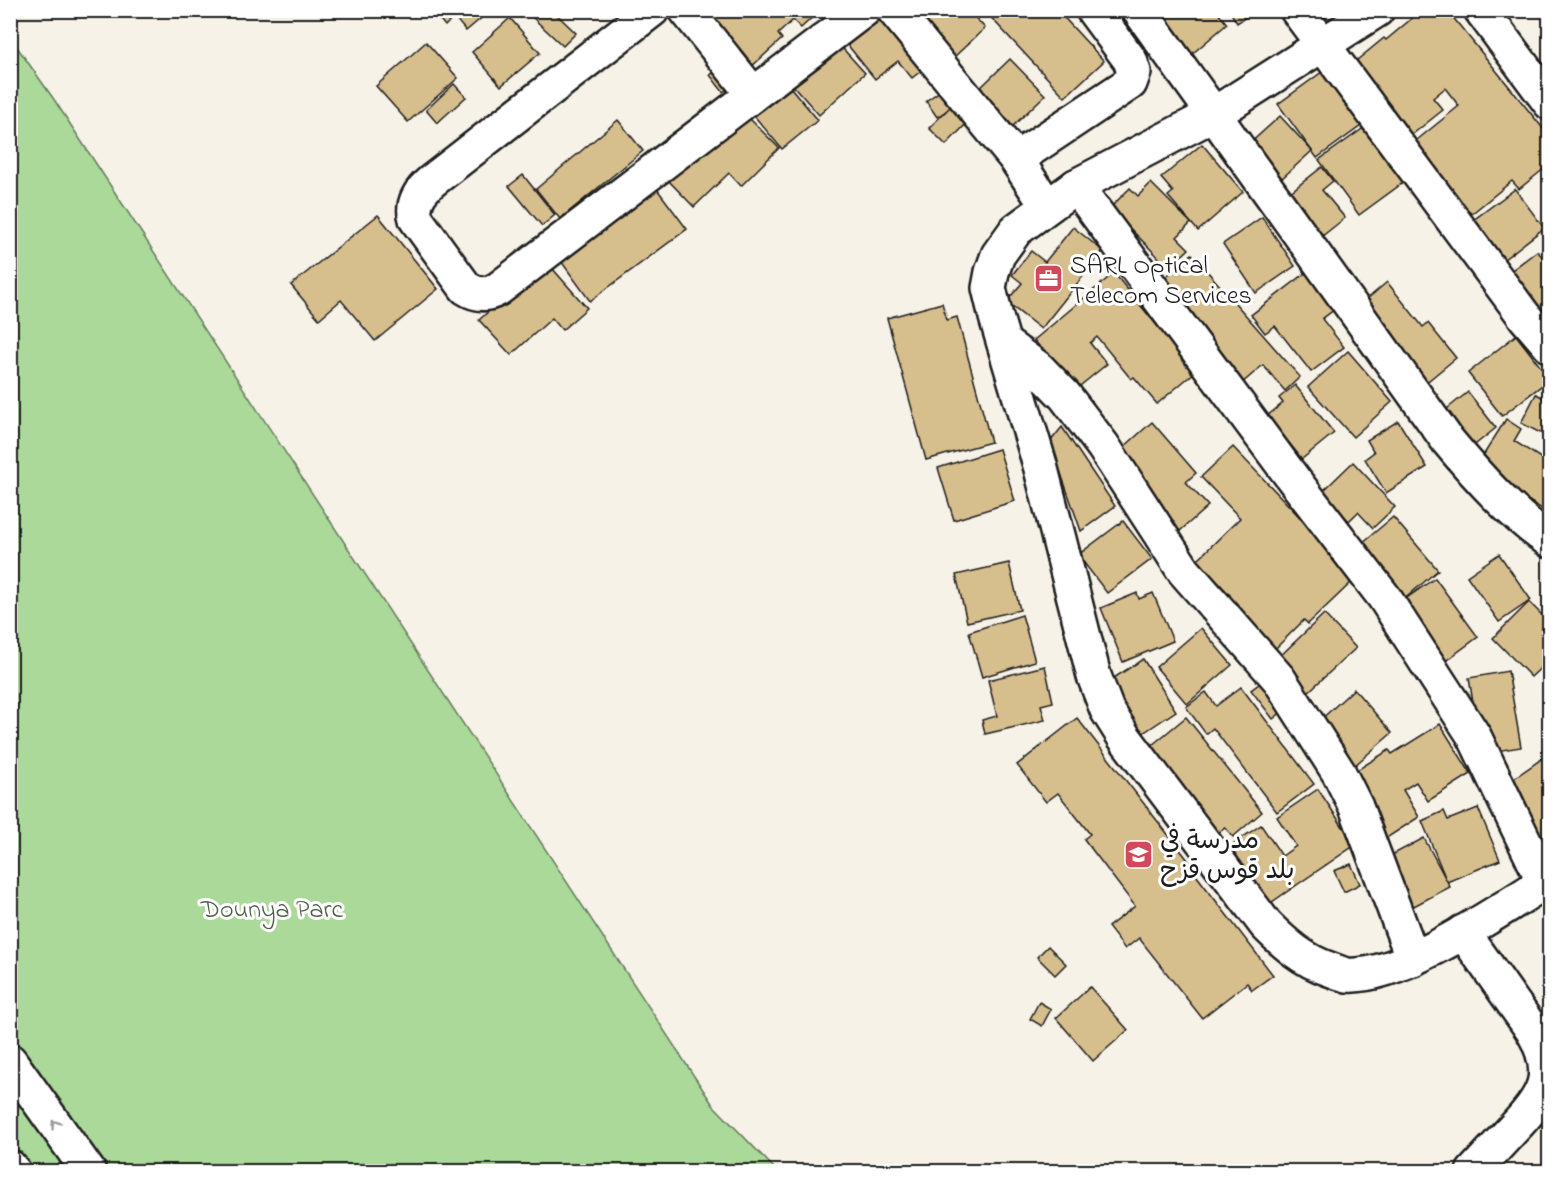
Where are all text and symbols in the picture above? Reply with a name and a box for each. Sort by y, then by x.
place label: SARL Optical Telecom Services [1070,248,1252,316]
office icon: SARL Optical Telecom Services [1033,263,1065,295]
place label: مدرسة في بلد قوس قزح [1160,823,1295,891]
school or university icon: مدرسة في بلد قوس قزح [1123,838,1155,870]
park label: Dounya Parc [200,892,344,930]
one-way arrow [52,1119,63,1130]

